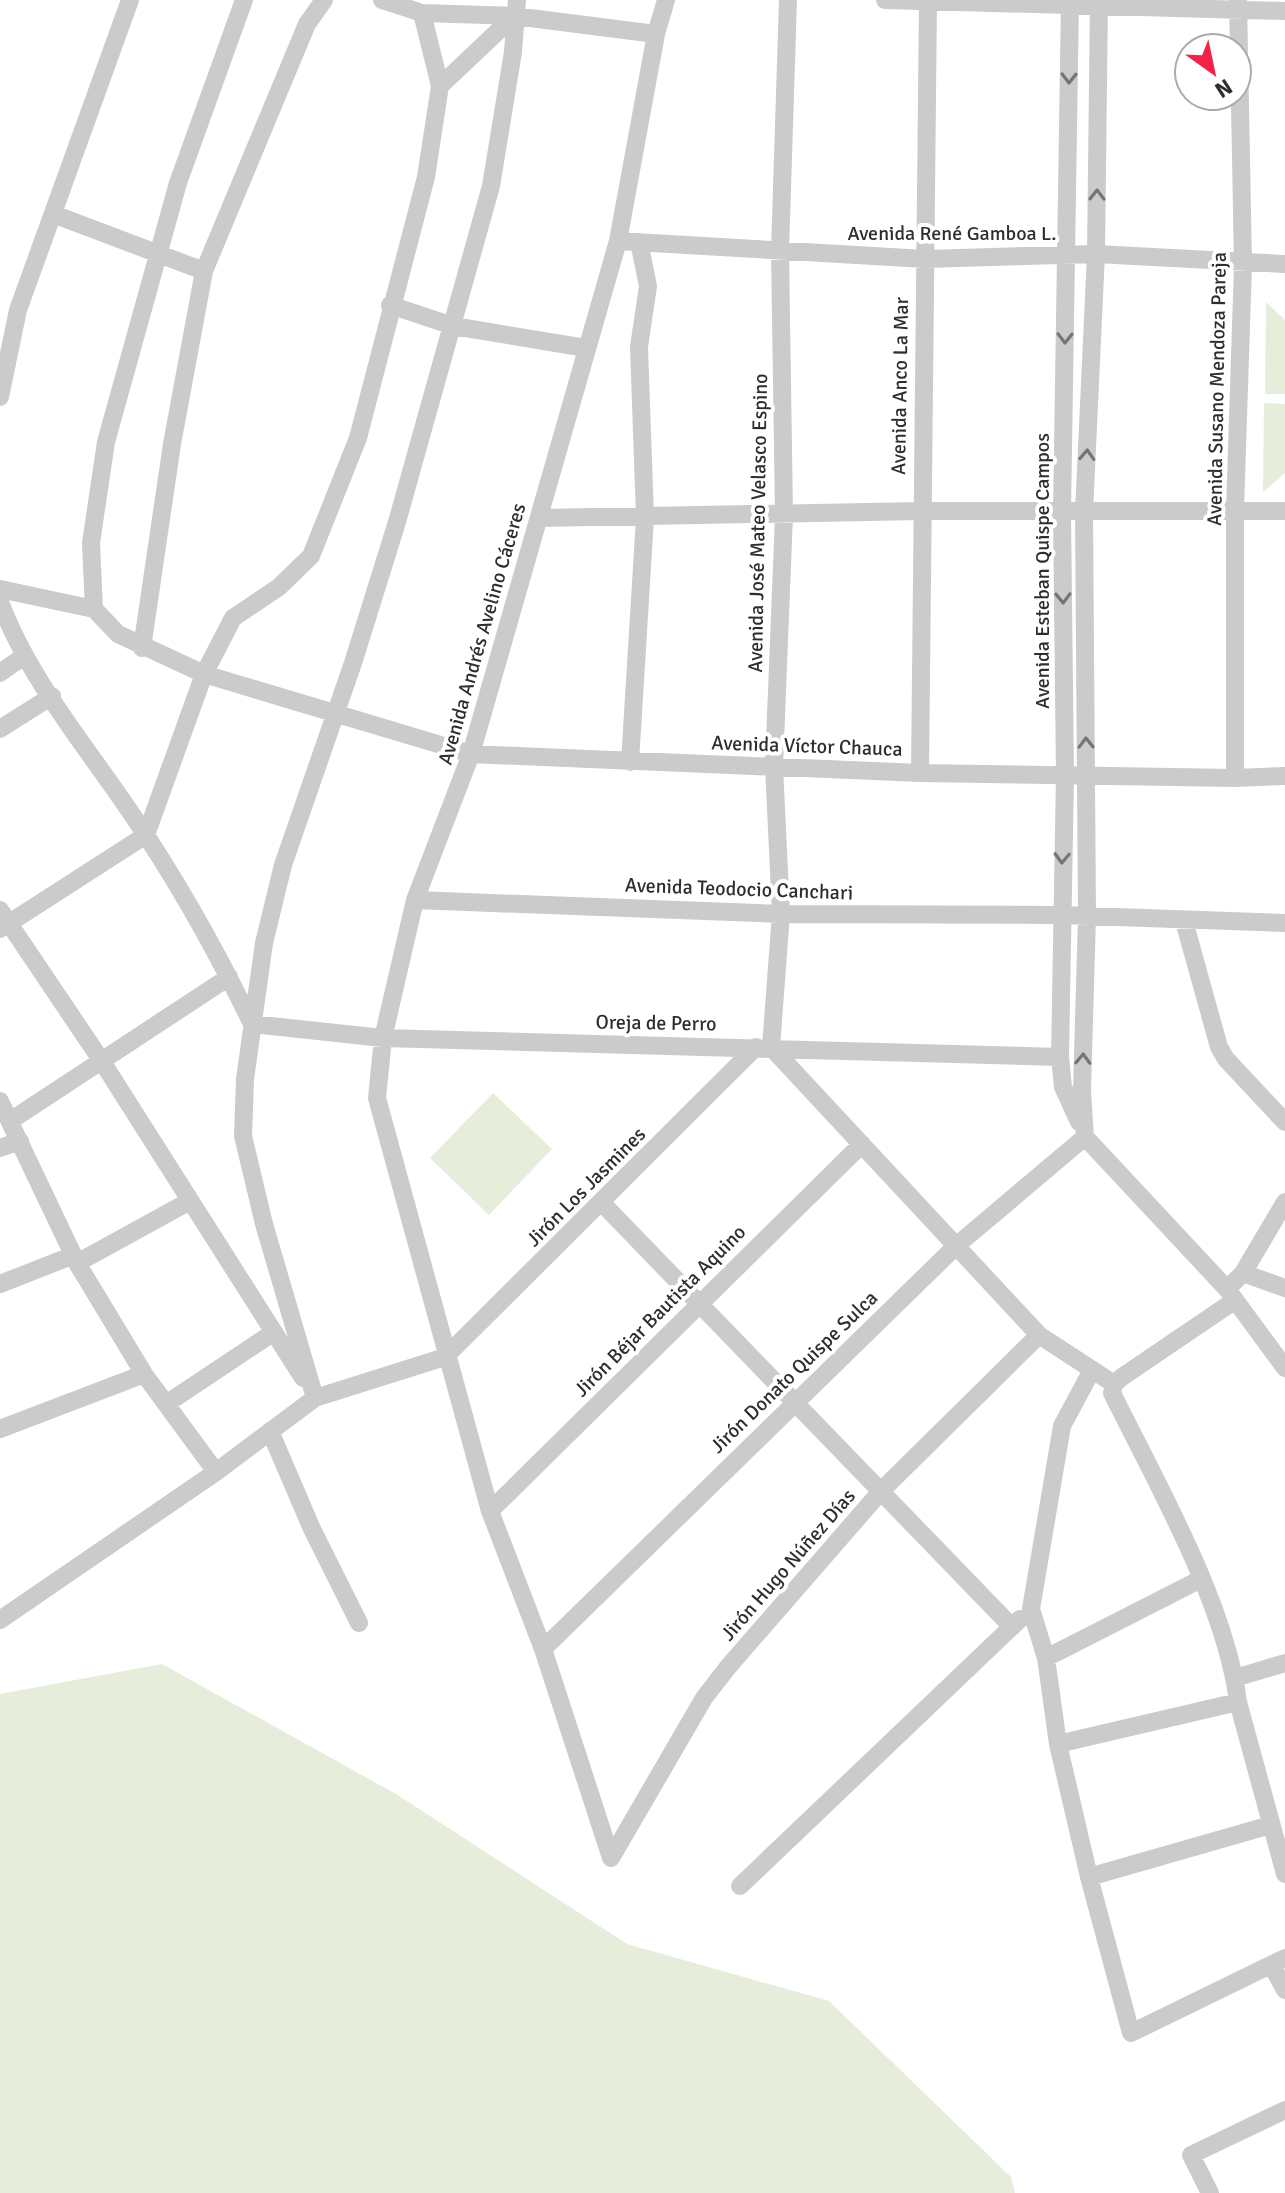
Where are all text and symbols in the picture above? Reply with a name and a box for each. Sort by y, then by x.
north arrow [1173,32,1253,112]
one-way arrow [1060,72,1078,85]
text: N [1210,73,1237,104]
one-way arrow [1088,188,1105,201]
street label: Avenida René Gamboa L. [847,221,1057,246]
street label: Avenida Susano Mendoza Pareja [1202,252,1232,526]
street label: Avenida Anco La Mar [886,296,914,475]
one-way arrow [1056,332,1073,345]
street label: Avenida José Mateo Velasco Espino [743,373,773,673]
street label: Avenida Esteban Quispe Campos [1030,433,1055,709]
one-way arrow [1078,448,1095,461]
street label: Avenida Andrés Avelino Cáceres [433,500,531,768]
one-way arrow [1054,592,1072,605]
street label: Avenida Víctor Chauca [711,730,903,762]
one-way arrow [1078,736,1095,749]
one-way arrow [1054,852,1071,865]
street label: Avenida Teodocio Canchari [625,873,853,905]
street label: Oreja de Perro [595,1009,717,1037]
one-way arrow [1074,1052,1091,1065]
street label: Jirón Los Jasmines [521,1122,651,1252]
street label: Jirón Béjar Bautista Aquino [569,1220,751,1402]
street label: Jirón Donato Quispe Sulca [705,1285,883,1459]
street label: Jirón Hugo Núñez Días [715,1484,861,1646]

